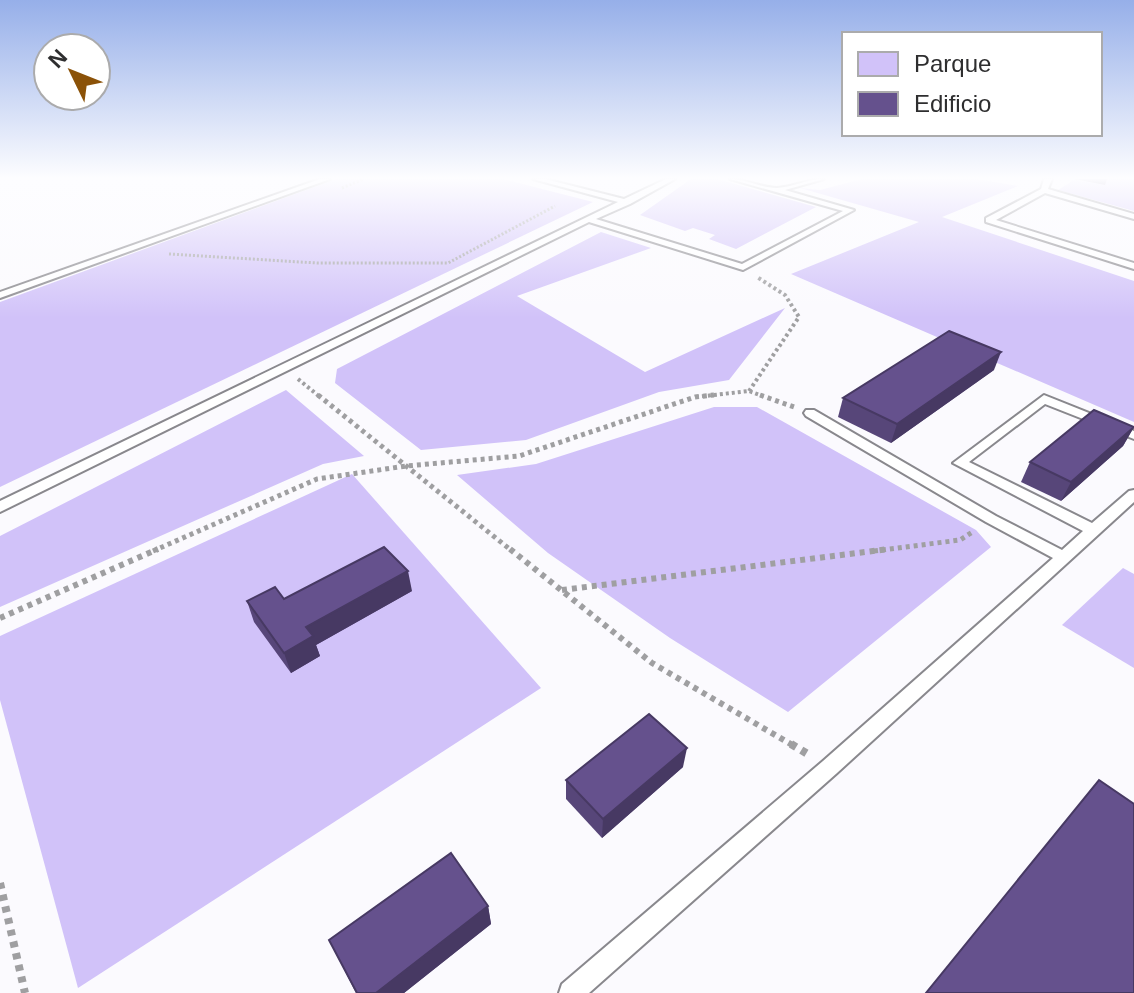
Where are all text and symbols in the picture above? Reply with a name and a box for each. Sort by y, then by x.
north arrow [32,32,112,112]
legend [842,32,1102,136]
text: N [43,44,72,73]
text: Parque [914,50,991,77]
text: Edificio [914,90,991,117]

